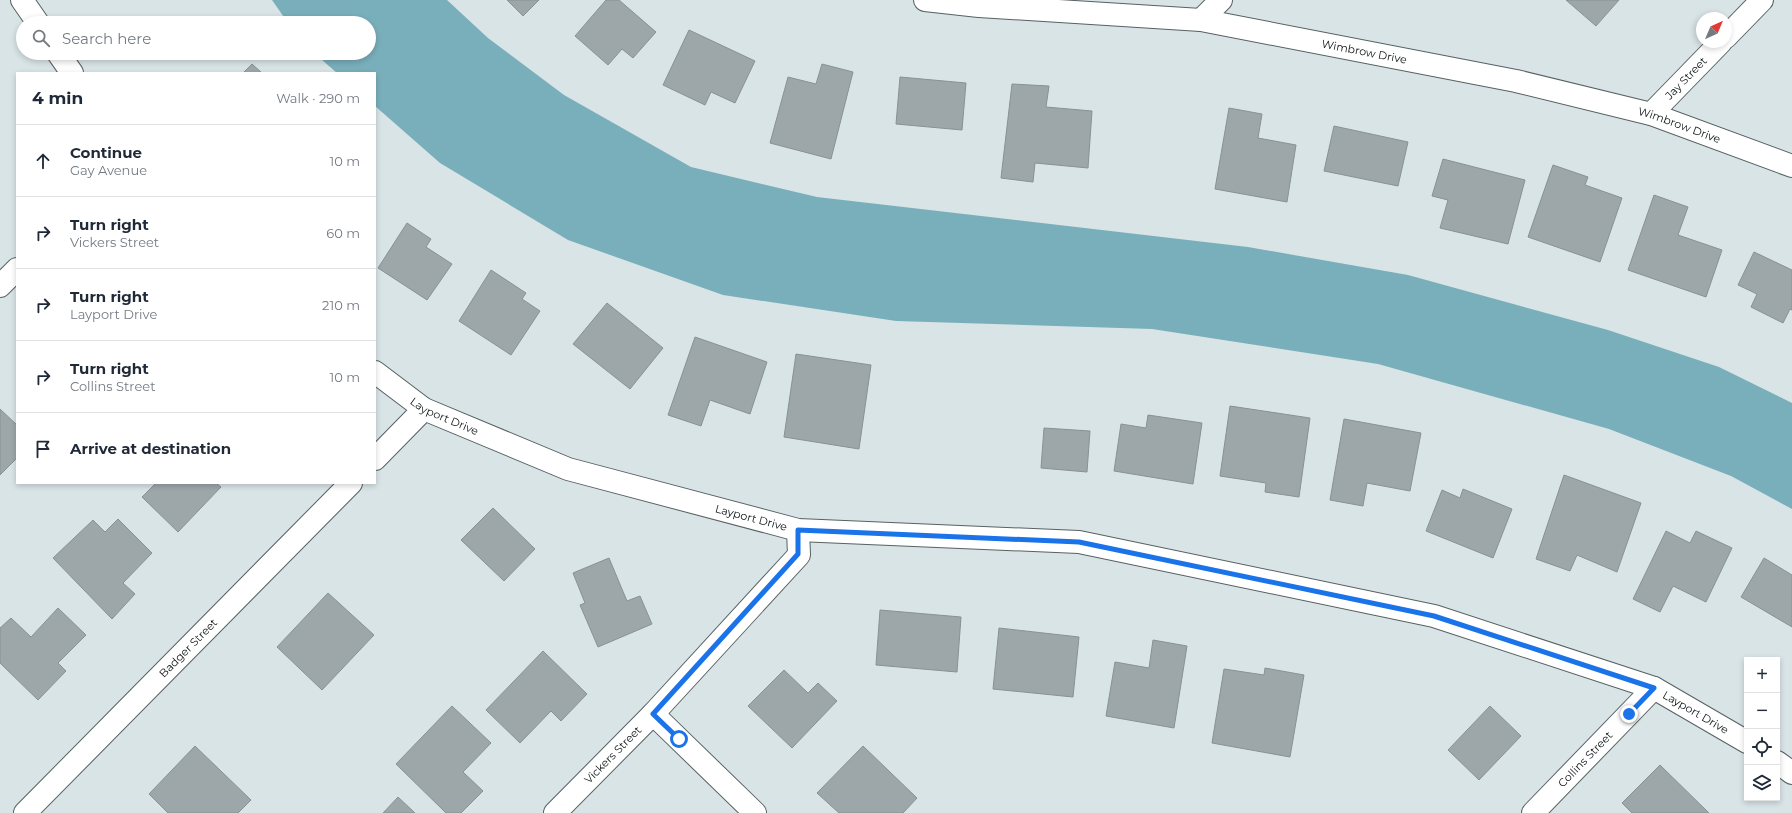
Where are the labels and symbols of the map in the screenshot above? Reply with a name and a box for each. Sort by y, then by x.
north arrow [1696,12,1732,48]
street label: Wimbrow Drive [1320,37,1408,67]
street label: Jay Street [1661,54,1710,103]
street label: Wimbrow Drive [1637,104,1723,146]
street label: Layport Drive [408,394,481,438]
street label: Layport Drive [714,501,789,534]
street label: Badger Street [156,615,220,680]
street label: Layport Drive [1660,688,1732,737]
route end [1620,705,1638,723]
street label: Vickers Street [581,723,645,786]
street label: Collins Street [1555,728,1616,790]
route start [670,730,688,748]

